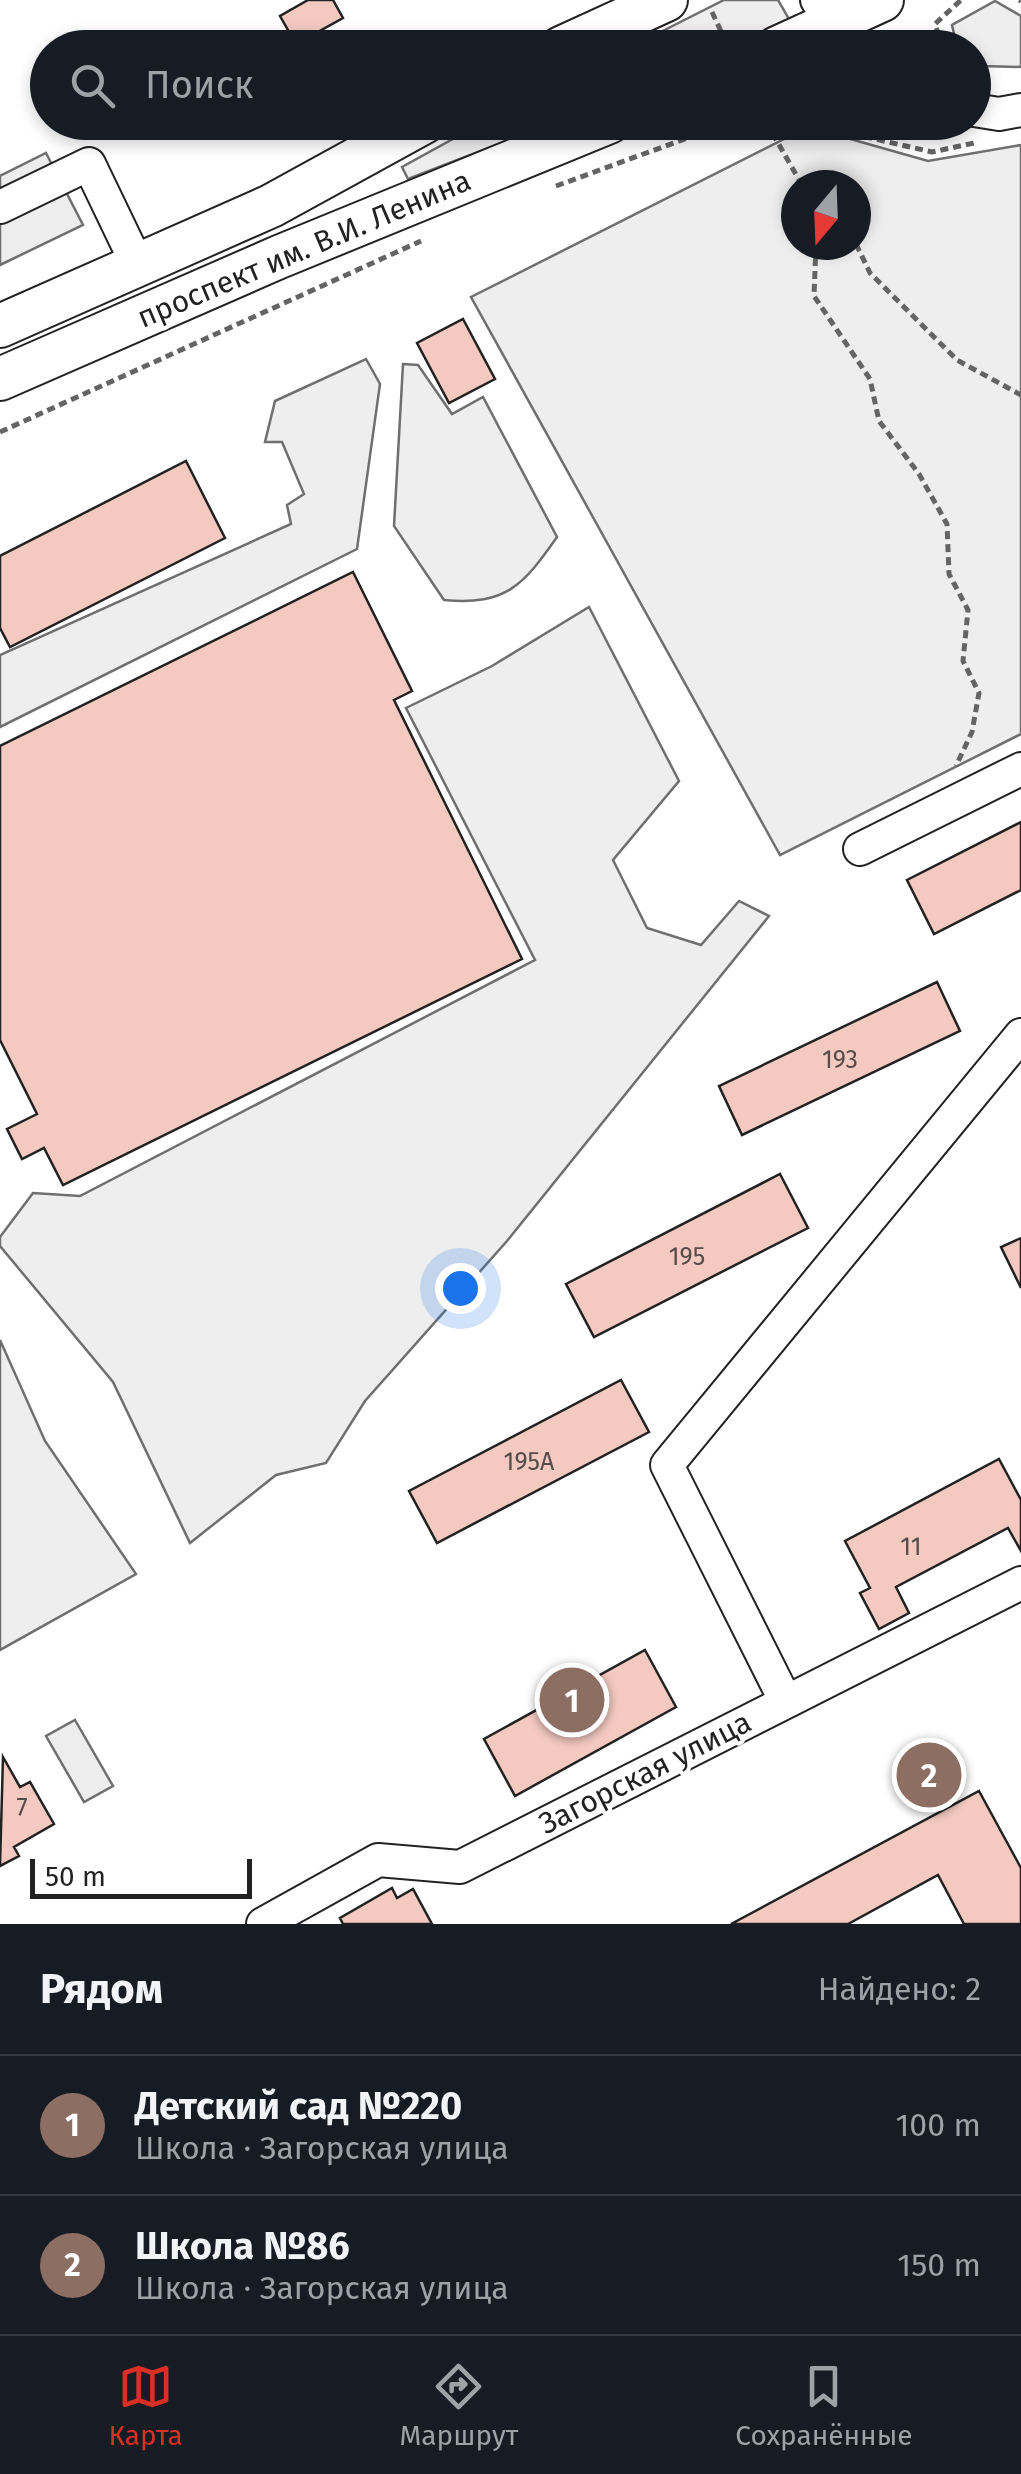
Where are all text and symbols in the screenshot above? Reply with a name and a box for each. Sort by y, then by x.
search box [30,30,991,140]
icon: search [65,58,120,113]
text: Поиск [145,62,254,108]
street label: проспект им. В.И. Ленина [132,162,476,336]
north arrow [781,170,871,260]
house number: 193 [822,1045,858,1075]
house number: 195 [669,1242,705,1272]
your location [435,1263,486,1314]
house number: 195А [504,1447,555,1477]
house number: 11 [900,1532,922,1562]
pin: 1 [540,1662,604,1738]
street label: Загорская улица [533,1704,757,1842]
pin: 2 [896,1738,962,1812]
house number: 7 [16,1792,28,1822]
scale bar [30,1854,252,1898]
text: 50 m [45,1860,106,1893]
text: Рядом [40,1964,163,2014]
text: Найдено: 2 [818,1970,981,2008]
text: Детский сад №220 [135,2083,462,2129]
text: 1 [65,2106,80,2144]
text: 100 m [896,2106,981,2144]
text: Школа · Загорская улица [135,2129,509,2167]
text: Школа №86 [135,2223,350,2269]
text: 2 [64,2246,81,2284]
text: 150 m [897,2246,981,2284]
text: Школа · Загорская улица [135,2269,509,2307]
tab: Карта [108,2359,183,2452]
tab: Маршрут [400,2359,518,2452]
tab: Сохранённые [735,2359,913,2452]

